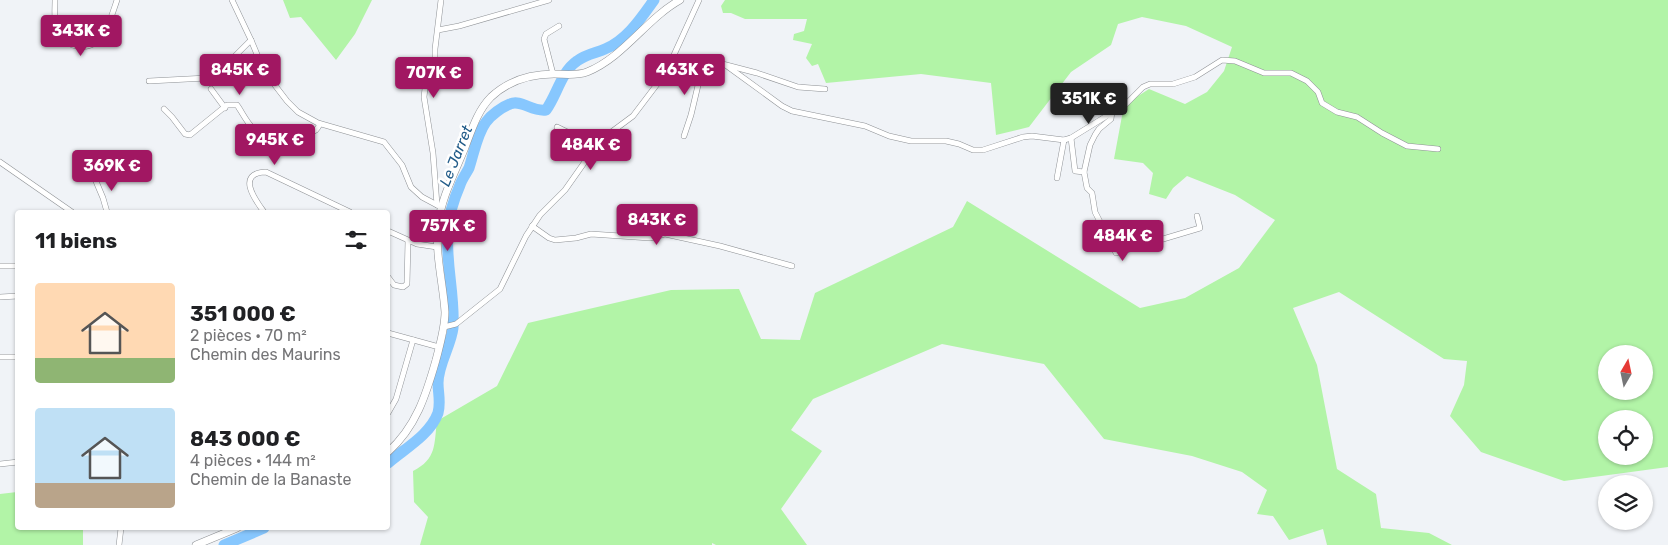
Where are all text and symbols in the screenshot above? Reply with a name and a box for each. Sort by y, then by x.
pin: 343K € [40,15,122,57]
text: 343K € [52,21,110,40]
pin: 845K € [199,54,281,96]
pin: 463K € [644,54,726,96]
pin: 707K € [393,56,475,99]
text: 845K € [211,60,269,79]
text: 463K € [656,60,714,79]
text: 707K € [406,63,462,82]
pin: 351K € [1048,82,1130,125]
text: 351K € [1061,89,1117,108]
water label: Le Jarret [436,123,476,189]
pin: 945K € [234,124,316,166]
pin: 484K € [550,128,632,171]
text: 945K € [246,130,304,149]
text: 484K € [561,135,621,154]
pin: 369K € [71,150,153,192]
text: 369K € [83,156,141,175]
pin: 843K € [616,204,698,246]
pin: 757K € [407,210,489,252]
text: 843K € [628,210,686,229]
text: 757K € [420,216,476,235]
pin: 484K € [1082,220,1164,262]
icon: filters [342,226,370,254]
text: 484K € [1093,226,1153,245]
text: 11 biens [35,228,117,253]
text: 351 000 € [190,301,296,326]
icon: home [75,303,135,363]
text: 2 pièces · 70 m² [190,326,307,345]
text: Chemin des Maurins [190,345,341,364]
north arrow [1598,345,1652,400]
map controls [1598,345,1653,530]
button: locate [1598,410,1653,465]
text: 843 000 € [190,426,301,451]
icon: home [75,428,135,488]
text: 4 pièces · 144 m² [190,451,316,470]
text: Chemin de la Banaste [190,470,352,489]
button: layers [1598,475,1653,530]

